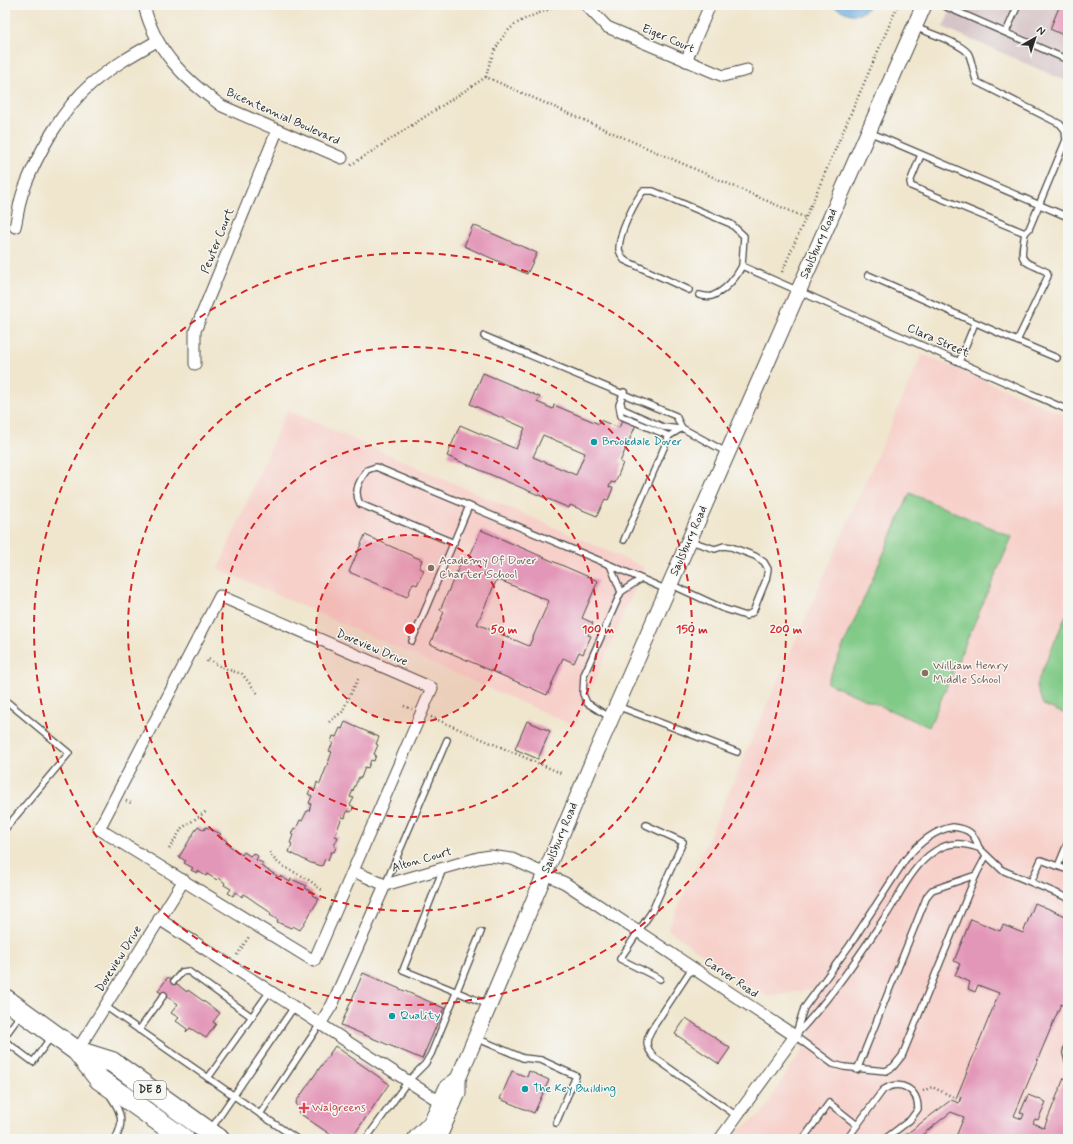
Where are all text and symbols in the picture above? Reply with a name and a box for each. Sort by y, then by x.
north arrow [1015,18,1055,58]
street label: Eiger Court [639,21,697,57]
text: N [1033,23,1048,39]
street label: Bicentennial Boulevard [224,85,342,149]
street label: Pewter Court [198,206,238,276]
street label: Saulsbury Road [796,206,842,282]
street label: Clara Street [904,320,972,362]
place label: Brookdale Dover [602,434,682,450]
marker: Brookdale Dover [589,437,599,447]
street label: Saulsbury Road [666,503,712,579]
place label: Academy Of Dover Charter School [439,553,537,583]
marker: Academy Of Dover Charter School [426,563,436,573]
centre of rings [403,622,417,636]
text: 50 m [491,622,518,638]
text: 100 m [582,622,615,638]
text: 150 m [676,622,708,638]
text: 200 m [770,622,803,638]
street label: Doveview Drive [334,626,410,670]
place label: William Henry Middle School [933,658,1008,688]
marker: William Henry Middle School [920,668,930,678]
street label: Saulsbury Road [538,800,582,876]
street label: Alton Court [390,844,454,876]
street label: Doveview Drive [92,923,146,995]
street label: Carver Road [701,954,761,1002]
place label: Quality [400,1008,440,1024]
marker: Quality [387,1011,397,1021]
road number: DE 8 [134,1081,166,1099]
place label: The Key Building [533,1081,616,1097]
marker: The Key Building [520,1084,530,1094]
place label: Walgreens [312,1100,366,1116]
marker: Walgreens [299,1103,309,1113]

